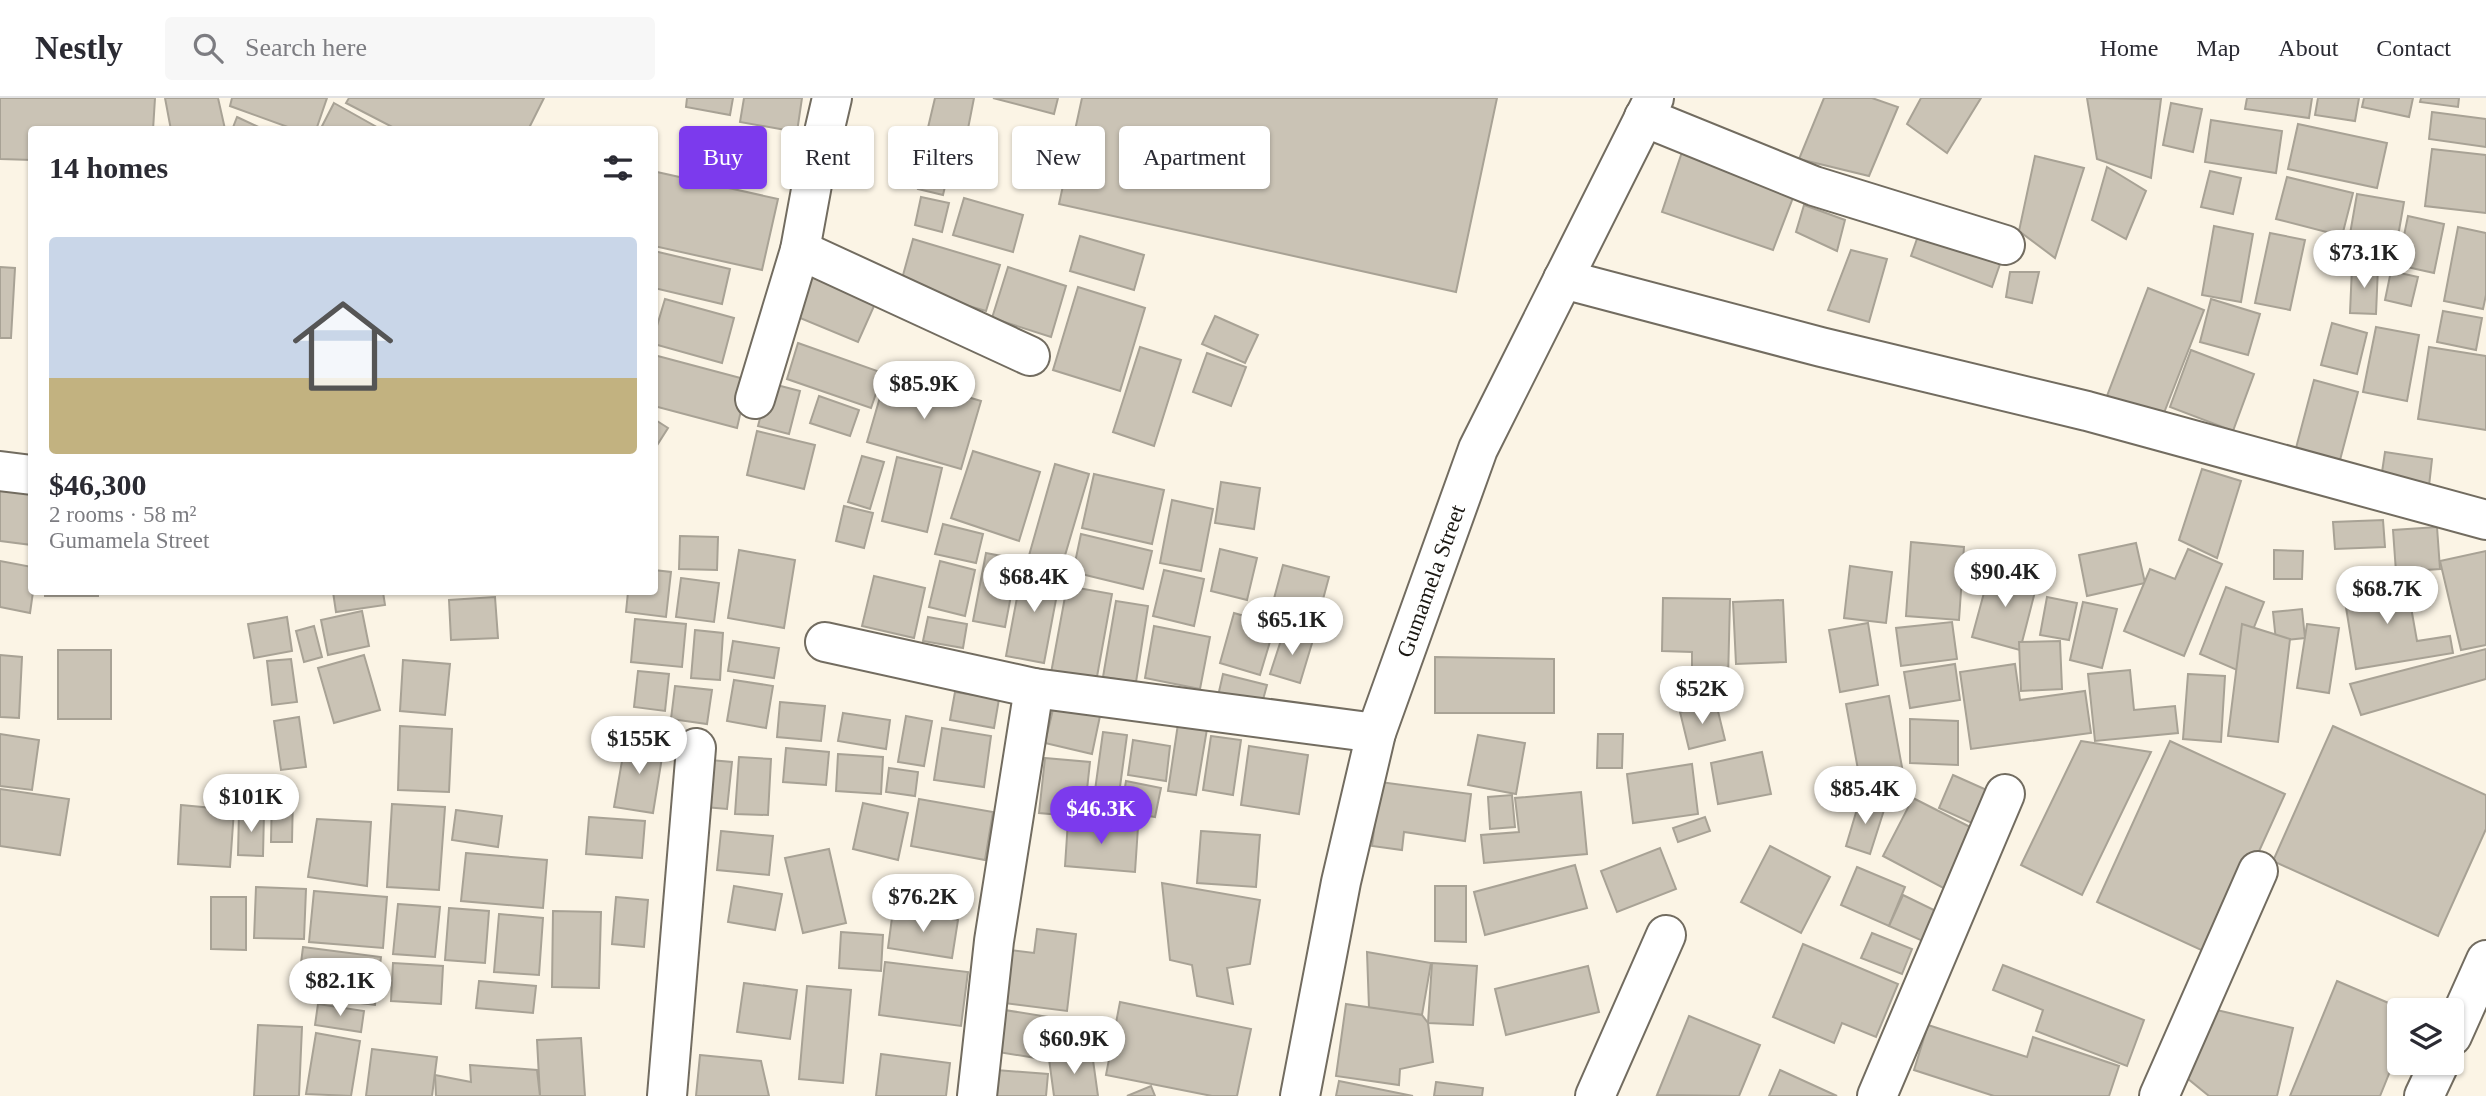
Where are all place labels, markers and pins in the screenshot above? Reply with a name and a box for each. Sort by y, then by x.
pin: $73.1K [2307,230,2421,290]
pin: $85.9K [867,362,981,421]
pin: $90.4K [1948,550,2062,609]
pin: $68.4K [977,554,1091,614]
pin: $68.7K [2330,566,2444,626]
pin: $65.1K [1235,598,1349,657]
pin: $52K [1661,666,1743,726]
pin: $155K [590,716,688,776]
pin: $85.4K [1808,766,1922,826]
pin: $101K [202,774,300,834]
pin: $46.3K [1044,786,1158,846]
pin: $76.2K [866,874,980,934]
pin: $82.1K [283,958,397,1018]
pin: $60.9K [1017,1016,1131,1076]

